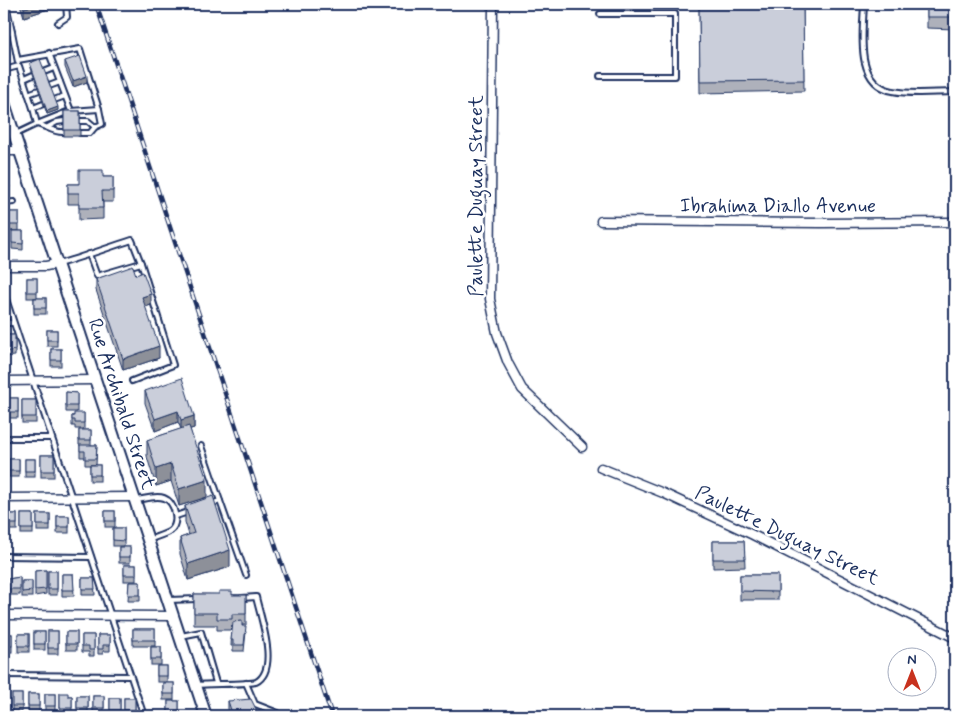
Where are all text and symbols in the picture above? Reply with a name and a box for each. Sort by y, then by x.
street label: Paulette Duguay Street [463,95,492,297]
street label: Ibrahima Diallo Avenue [680,193,876,220]
street label: Rue Archibald Street [81,315,161,493]
street label: Paulette Duguay Street [690,480,884,594]
north arrow [886,648,936,698]
text: N [907,651,917,669]

